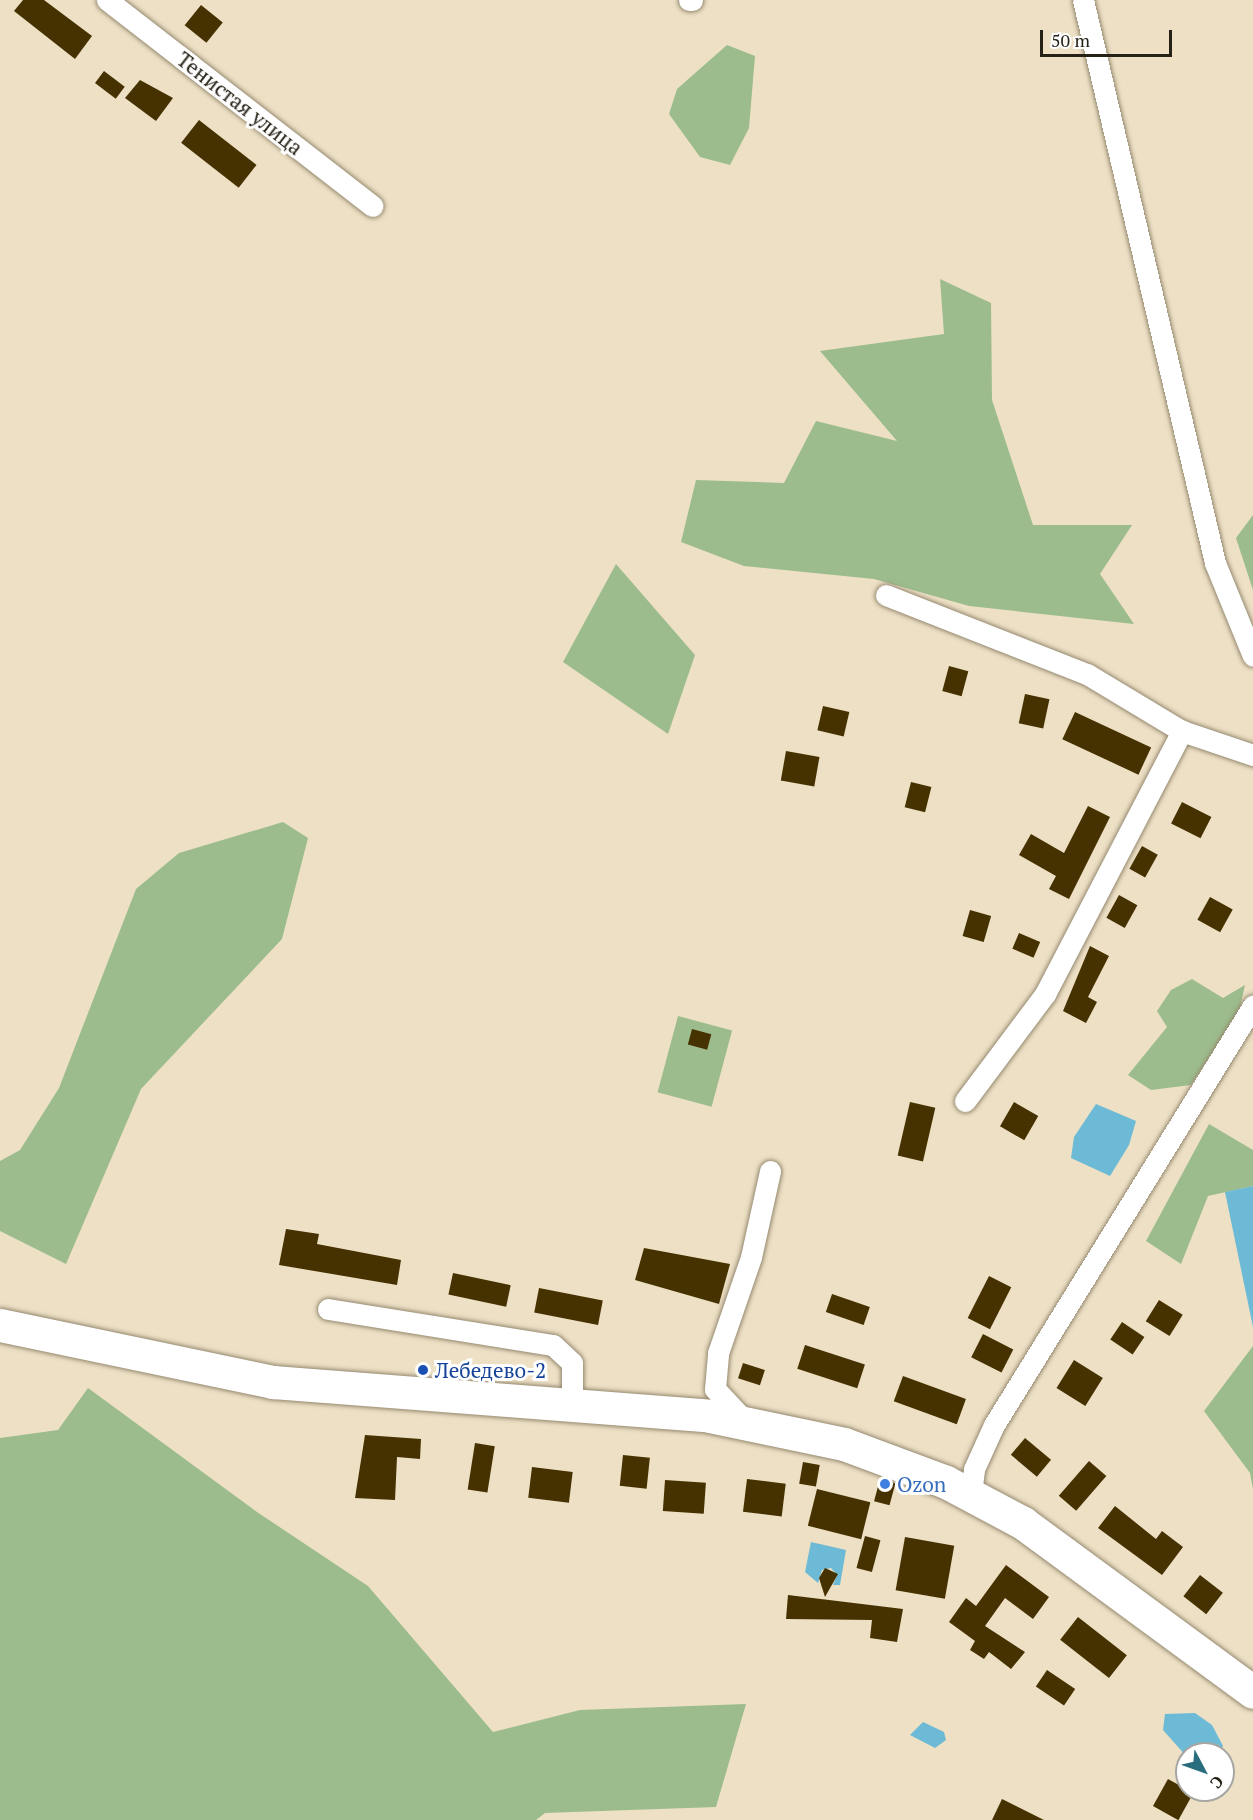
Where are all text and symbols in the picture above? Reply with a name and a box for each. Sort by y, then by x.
scale bar [1043,18,1175,56]
text: 50 m [1051,28,1090,52]
street label: Тенистая улица [172,46,308,160]
place label: Лебедево-2 [435,1357,546,1383]
marker: Лебедево-2 [416,1363,430,1377]
place label: Ozon [897,1471,946,1497]
marker: Ozon [878,1477,892,1491]
north arrow [1175,1742,1235,1802]
text: С [1205,1771,1229,1794]

